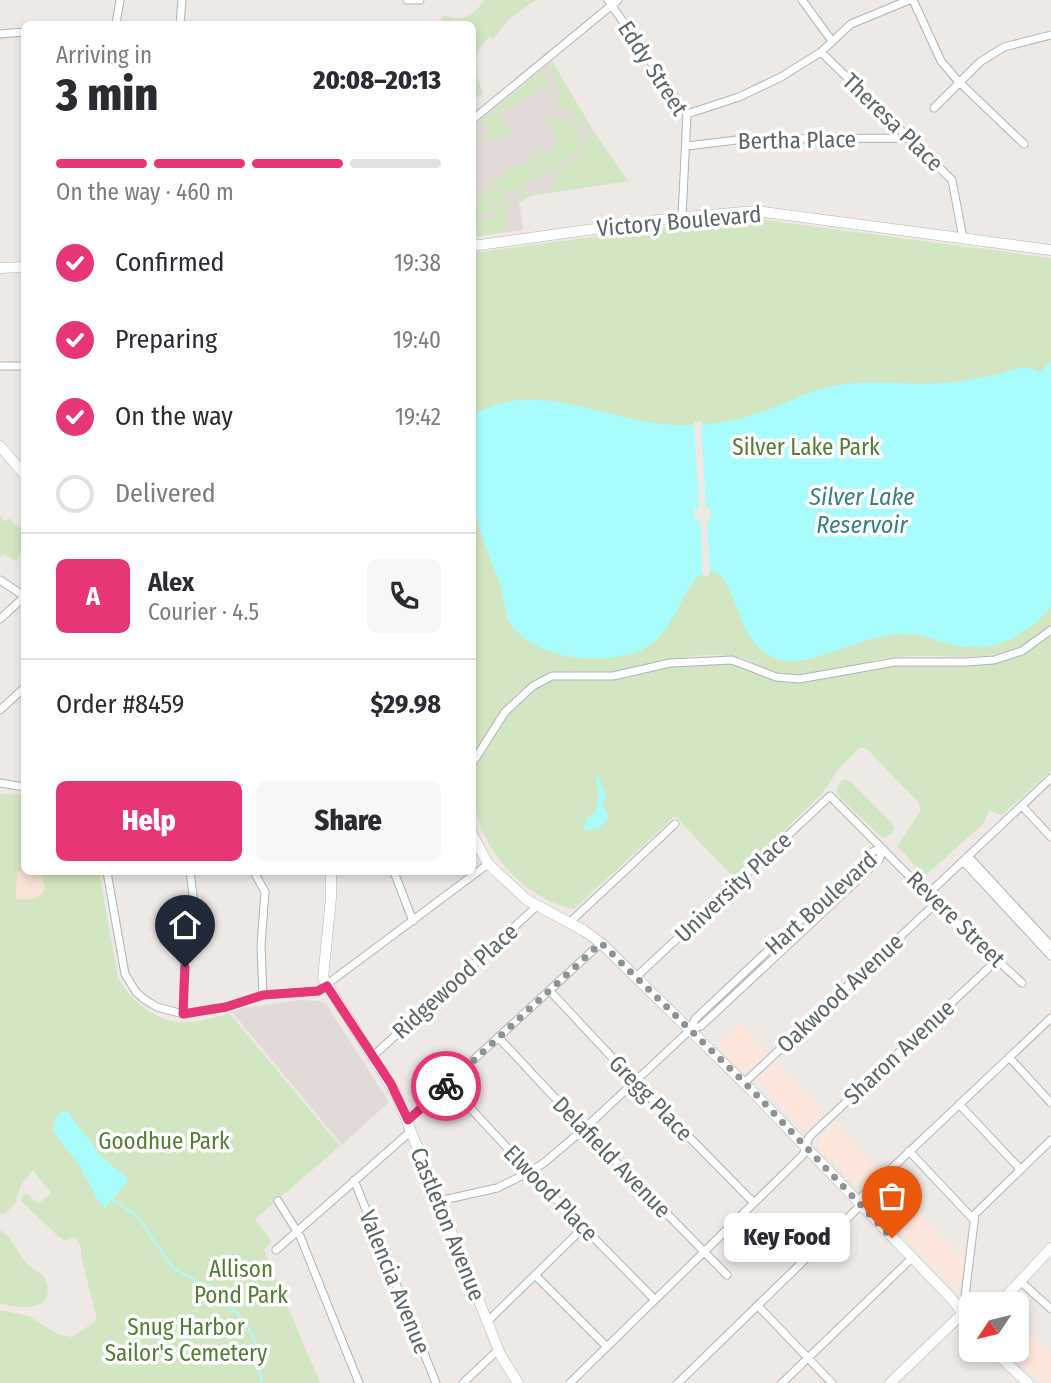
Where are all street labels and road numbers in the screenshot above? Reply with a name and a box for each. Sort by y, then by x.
street label: Eddy Street [612,15,694,121]
street label: Theresa Place [837,67,949,177]
street label: Bertha Place [738,125,856,155]
street label: Victory Boulevard [596,200,762,242]
street label: University Place [669,826,797,948]
street label: Hart Boulevard [759,845,883,961]
street label: Revere Street [901,865,1011,973]
street label: Ridgewood Place [386,917,524,1045]
street label: Oakwood Avenue [771,927,909,1059]
street label: Sharon Avenue [838,994,960,1110]
street label: Gregg Place [603,1049,699,1147]
street label: Delafield Avenue [547,1090,677,1224]
street label: Elwood Place [498,1139,604,1247]
street label: Castleton Avenue [405,1143,491,1305]
street label: Valencia Avenue [353,1206,437,1358]

